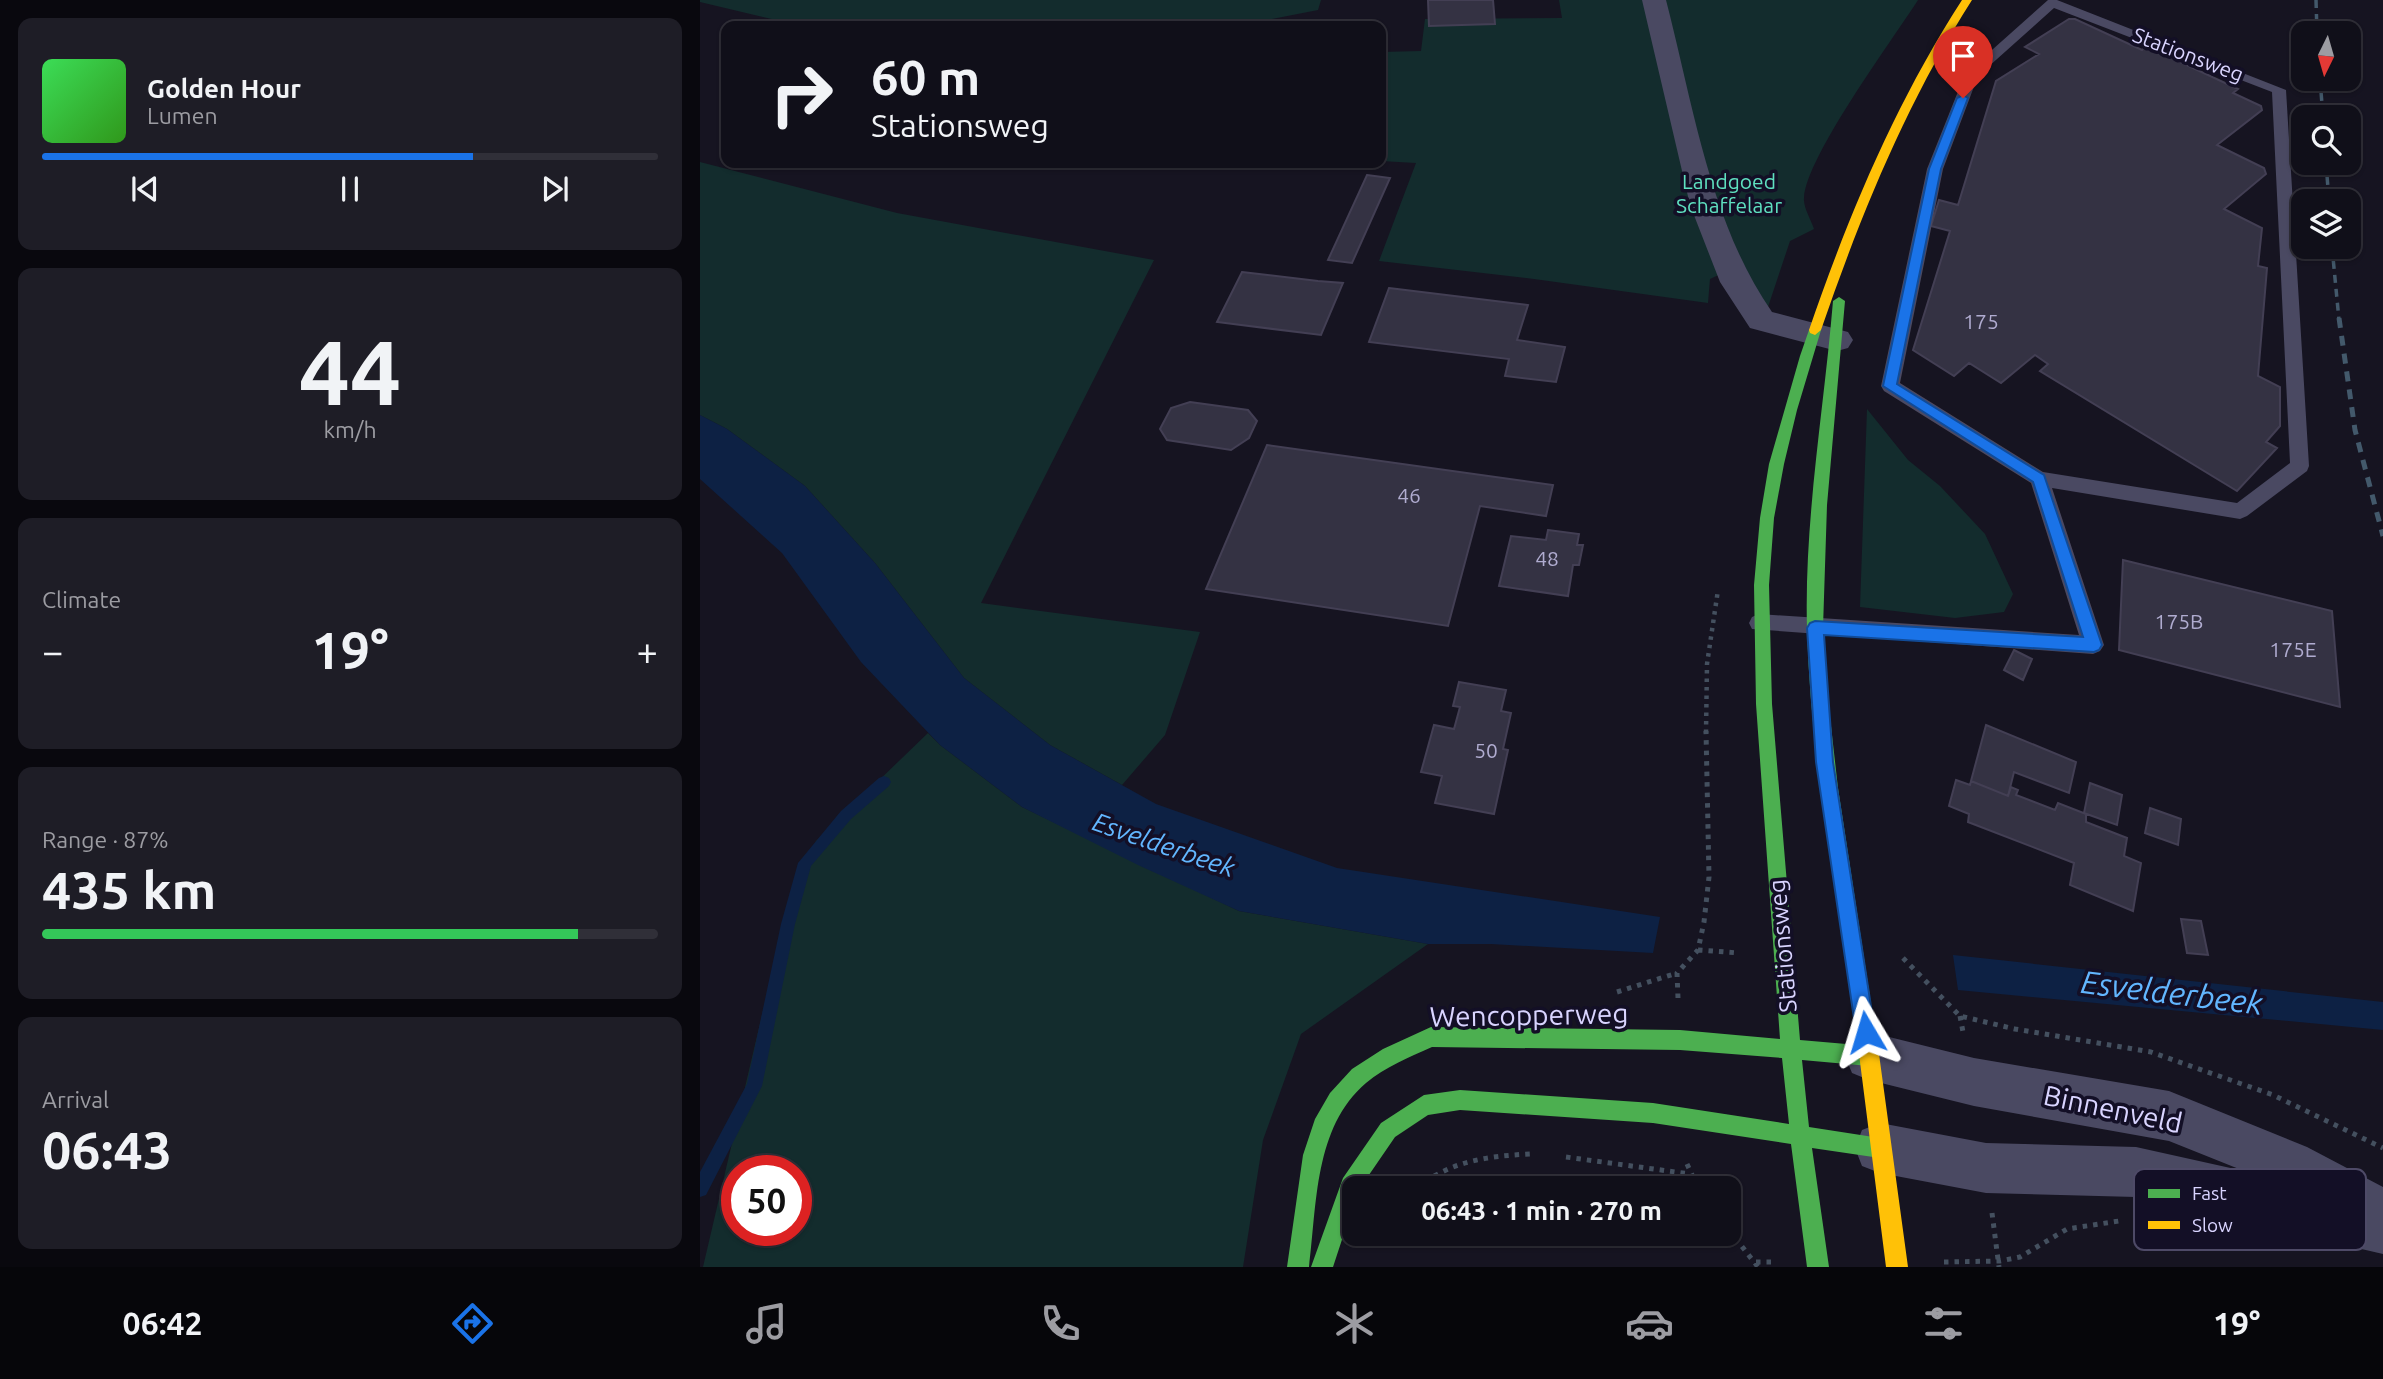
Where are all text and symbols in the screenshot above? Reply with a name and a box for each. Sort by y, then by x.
north arrow [2291,21,2361,91]
map controls [2291,21,2361,259]
street label: Stationsweg [2130,22,2247,86]
pin [1933,26,1993,98]
icon: arrive [1944,37,1982,75]
icon: right [756,49,847,140]
text: 60 m [871,49,980,104]
text: Golden Hour [147,74,301,103]
text: Lumen [147,103,218,128]
button: search [2291,105,2361,175]
text: Stationsweg [871,107,1049,143]
park label: Landgoed Schaffelaar [1676,169,1782,217]
icon: previous [126,170,164,208]
icon: pause [331,170,369,208]
icon: next [536,170,574,208]
button: layers [2291,189,2361,259]
house number: 175 [1963,309,1999,333]
text: 44 [299,320,401,422]
text: km/h [323,417,377,442]
house number: 46 [1397,483,1421,507]
house number: 48 [1535,546,1559,570]
text: Climate [42,587,121,612]
house number: 175B [2155,609,2203,633]
text: 19° [311,621,389,679]
text: − [42,630,63,672]
text: + [637,630,658,672]
house number: 175E [2269,637,2317,661]
house number: 50 [1474,738,1498,762]
water label: Esvelderbeek [1089,807,1240,883]
text: Range · 87% [42,827,169,852]
text: 435 km [42,861,216,919]
street label: Stationsweg [1763,878,1802,1014]
water label: Esvelderbeek [2079,963,2266,1021]
position arrow [1829,995,1903,1069]
street label: Wencopperweg [1429,997,1629,1032]
street label: Binnenveld [2041,1079,2185,1138]
text: Arrival [42,1087,109,1112]
text: 06:43 [42,1121,172,1179]
speed limit sign: 50 [721,1155,812,1246]
legend [2134,1169,2366,1250]
text: Fast [2192,1182,2227,1204]
text: 06:43 · 1 min · 270 m [1421,1196,1662,1225]
text: Slow [2192,1214,2233,1236]
icon: directions [448,1299,497,1348]
icon: music [742,1299,791,1348]
icon: phone [1036,1299,1085,1348]
icon: climate [1330,1299,1379,1348]
icon: car [1625,1299,1674,1348]
icon: filters [1919,1299,1968,1348]
text: 06:42 [123,1305,203,1341]
text: 19° [2213,1305,2260,1341]

